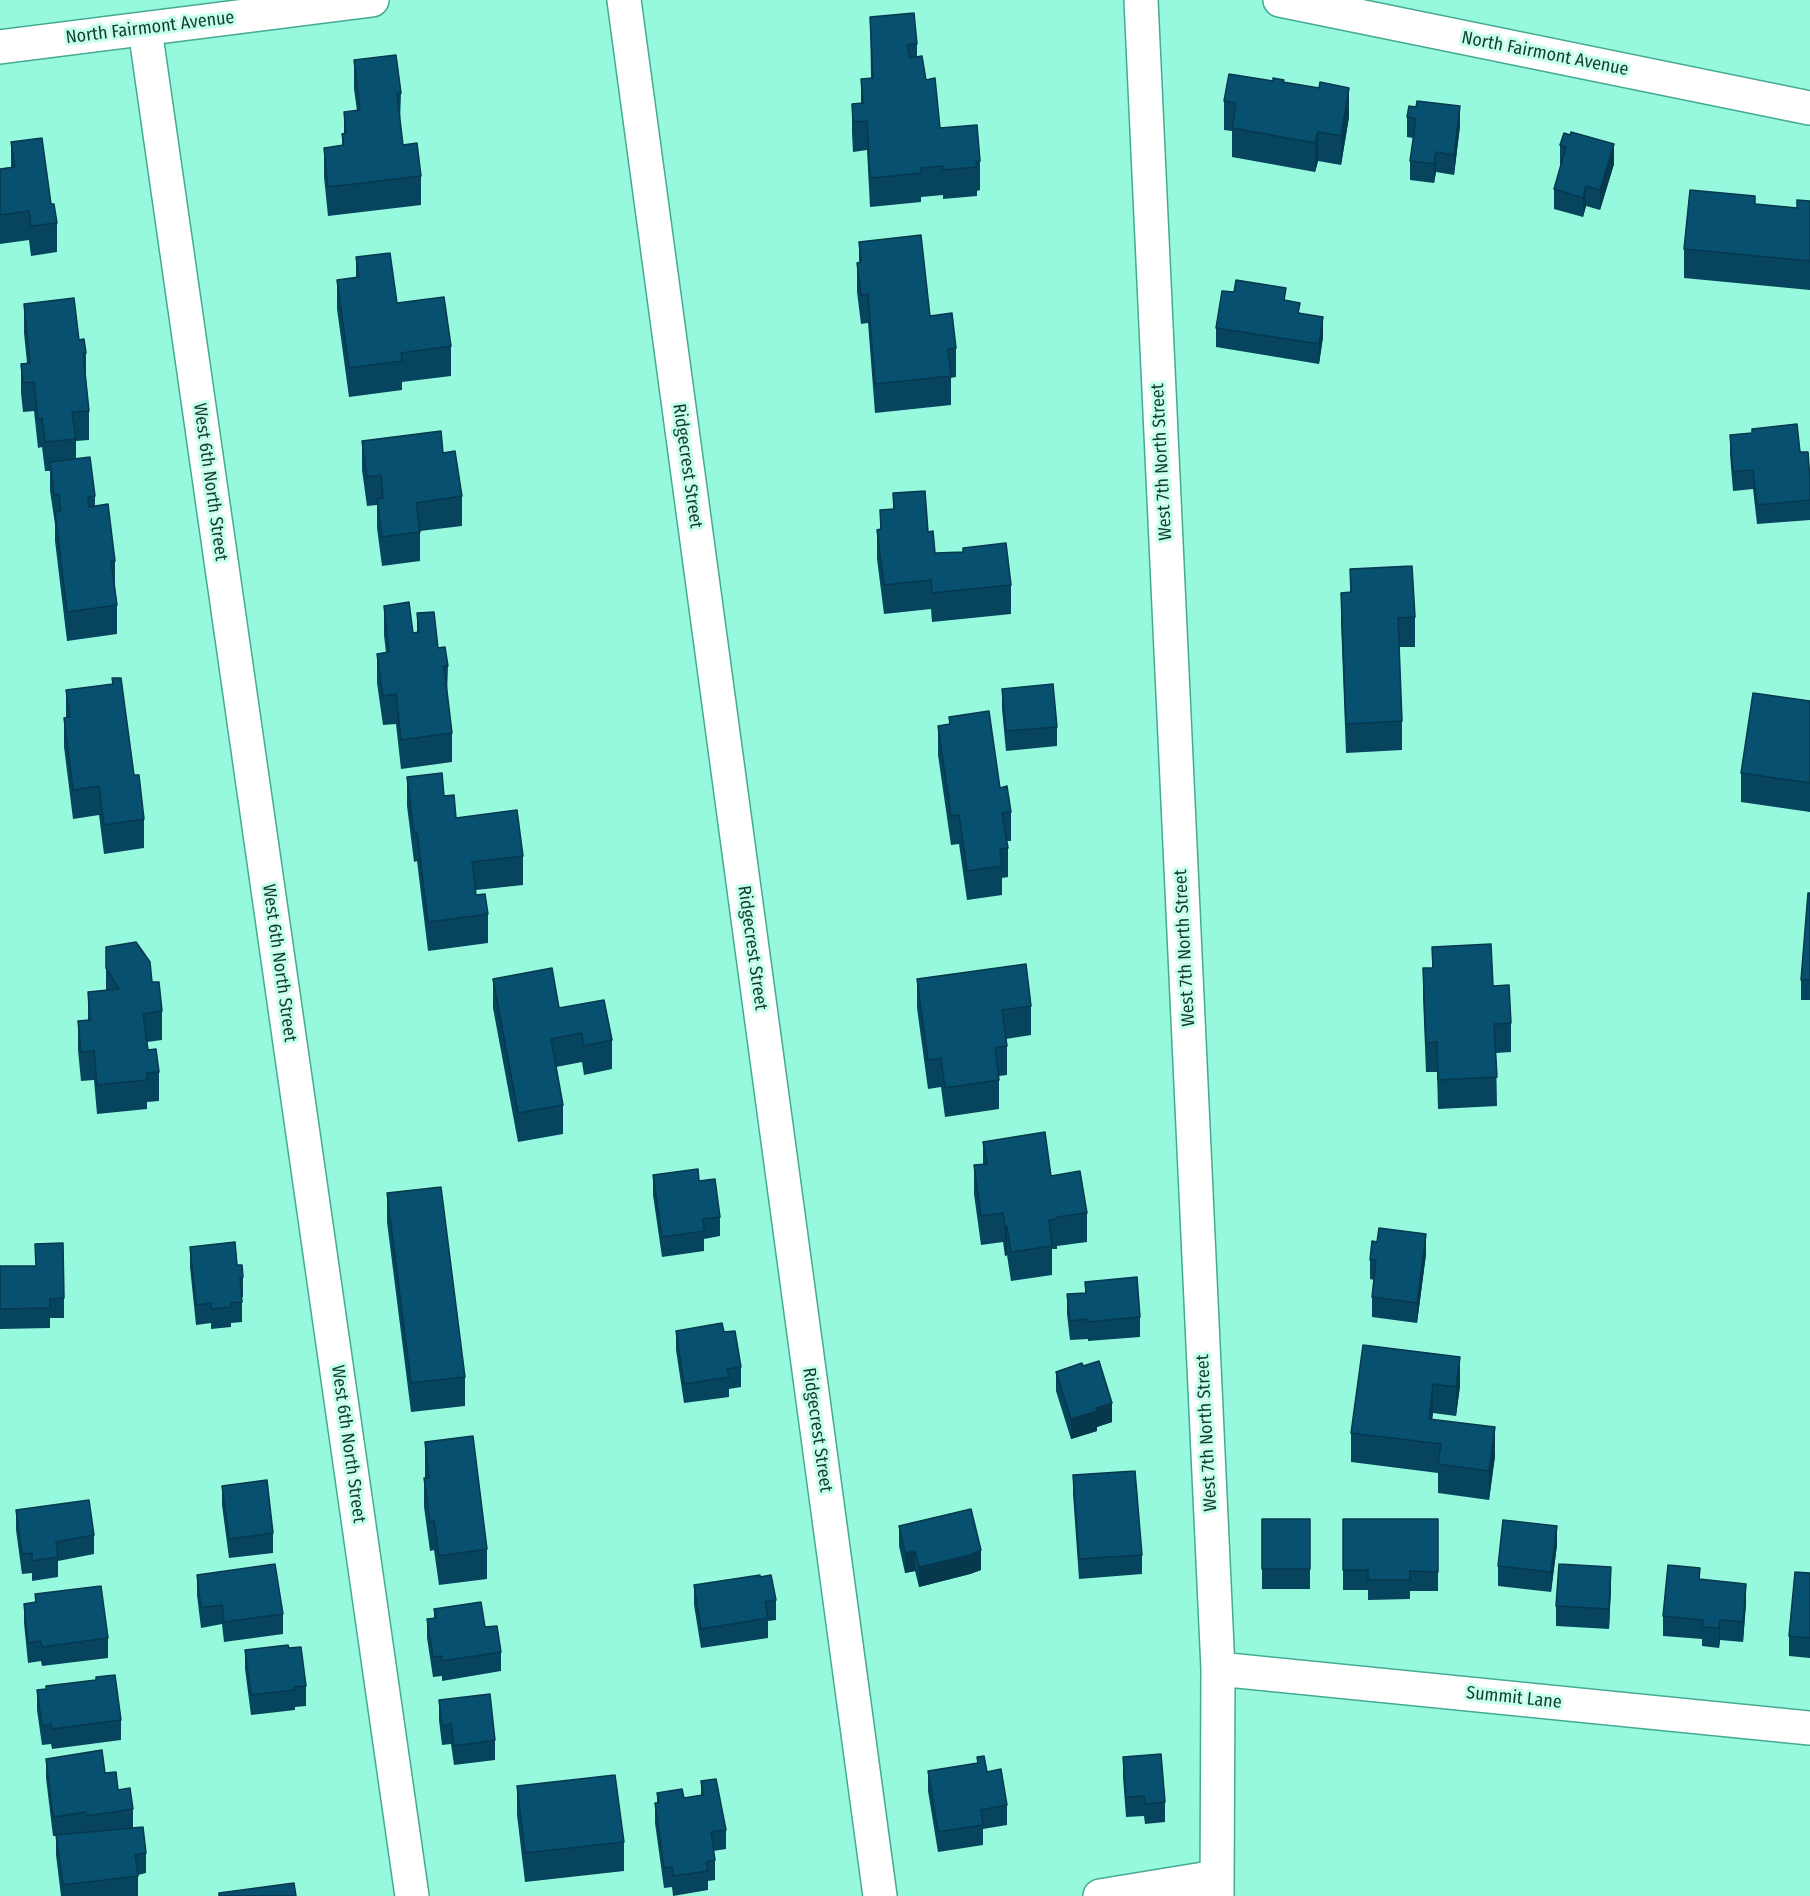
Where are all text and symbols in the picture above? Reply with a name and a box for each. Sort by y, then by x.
street label: North Fairmont Avenue [64,7,236,49]
street label: North Fairmont Avenue [1460,27,1630,81]
street label: West 7th North Street [1147,383,1177,541]
street label: West 6th North Street [188,402,232,562]
street label: Ridgecrest Street [668,402,706,530]
street label: West 7th North Street [1170,869,1200,1027]
street label: West 6th North Street [257,883,301,1043]
street label: Ridgecrest Street [733,884,771,1012]
street label: West 7th North Street [1192,1354,1222,1512]
street label: West 6th North Street [326,1364,370,1524]
street label: Ridgecrest Street [798,1366,836,1494]
street label: Summit Lane [1465,1682,1563,1714]

